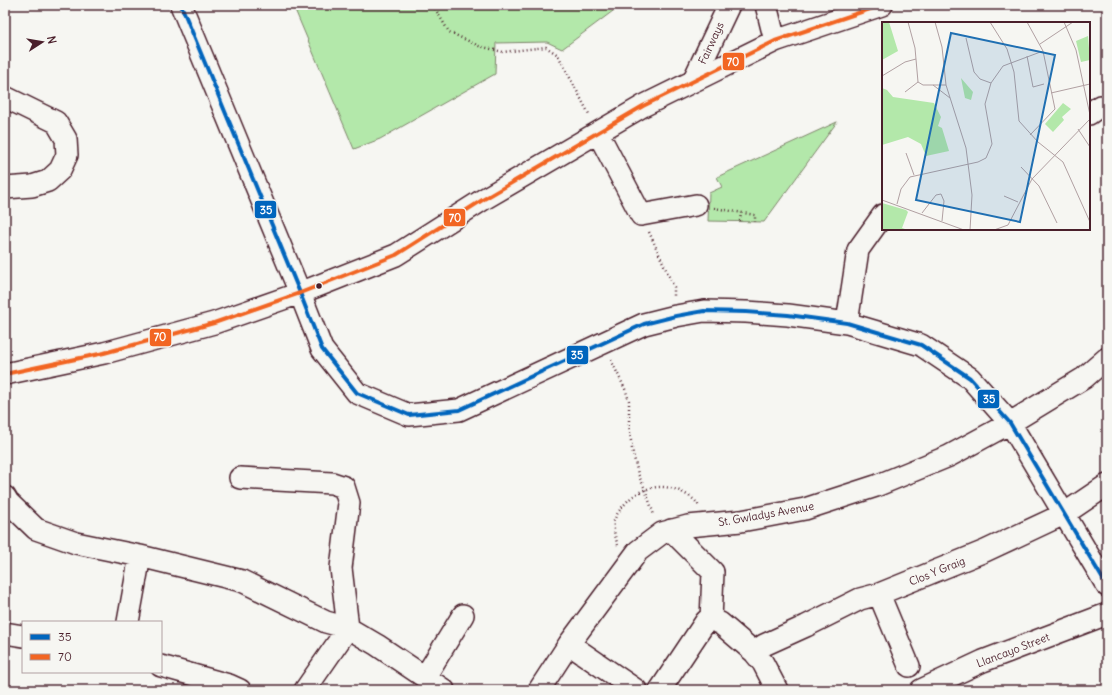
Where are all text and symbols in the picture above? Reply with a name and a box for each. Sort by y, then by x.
street label: Fairways [695,20,727,66]
north arrow [22,22,62,62]
inset map [882,22,1090,230]
text: N [44,35,59,45]
line badge: 70 [722,52,745,71]
text: 70 [727,55,739,69]
line badge: 35 [254,200,277,219]
text: 35 [260,203,272,217]
line badge: 70 [443,208,466,227]
text: 70 [449,211,461,225]
unlabelled marker [314,281,324,291]
line badge: 70 [149,328,172,347]
text: 70 [154,330,166,344]
line badge: 35 [566,345,589,365]
text: 35 [571,348,583,362]
line badge: 35 [977,389,1000,409]
text: 35 [983,392,995,406]
street label: St. Gwladys Avenue [717,499,815,529]
street label: Clos Y Graig [907,553,967,589]
legend [22,621,162,673]
text: 35 [58,629,72,644]
street label: Llancayo Street [974,630,1052,670]
text: 70 [58,649,72,664]

